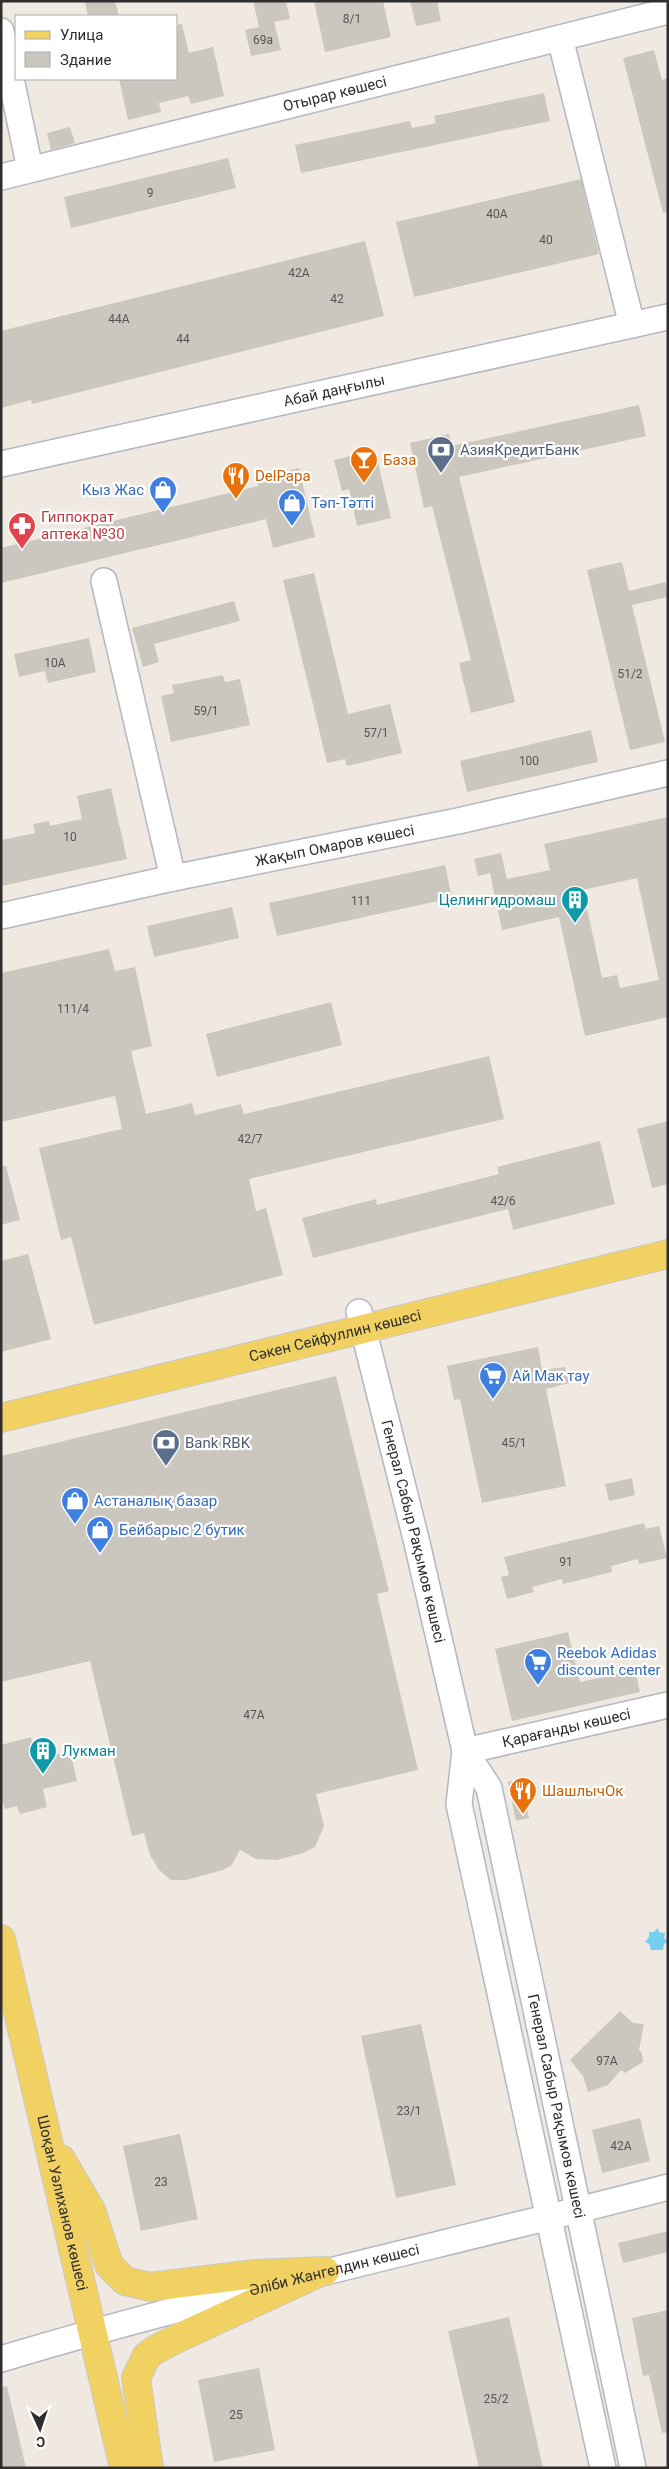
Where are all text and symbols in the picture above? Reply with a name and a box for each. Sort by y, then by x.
house number: 8/1 [343,12,361,26]
legend [15,15,178,80]
text: Улица [60,26,103,44]
house number: 69а [253,33,273,47]
text: Здание [60,51,111,69]
street label: Отырар көшесі [281,72,388,115]
house number: 9 [147,186,153,200]
house number: 40А [486,207,508,221]
house number: 40 [539,233,553,247]
house number: 42А [288,266,310,280]
house number: 42 [330,292,344,306]
house number: 44А [108,312,130,326]
house number: 44 [176,332,190,346]
street label: Абай даңғылы [282,371,386,411]
bank icon: АзияКредитБанк [426,435,456,474]
place label: АзияКредитБанк [460,441,579,459]
bar icon: База [349,445,379,484]
place label: База [383,451,416,469]
restaurant icon: DelPapa [221,461,251,500]
place label: DelPapa [255,467,311,485]
shop icon: Кыз Жас [148,475,178,514]
place label: Кыз Жас [82,481,144,499]
shop icon: Тәп-Тәтті [277,488,307,527]
place label: Тәп-Тәтті [311,494,374,512]
place label: Гиппократ аптека №30 [41,508,125,543]
pharmacy icon: Гиппократ аптека №30 [7,511,37,550]
house number: 10А [44,656,66,670]
house number: 51/2 [617,667,643,681]
house number: 59/1 [193,704,219,718]
house number: 57/1 [363,726,389,740]
house number: 100 [519,754,539,768]
street label: Жақып Омаров көшесі [254,821,416,870]
house number: 10 [63,830,77,844]
building icon: Целингидромаш [560,885,590,924]
place label: Целингидромаш [439,891,556,909]
house number: 111 [351,894,371,908]
house number: 111/4 [57,1002,89,1016]
house number: 42/7 [237,1132,263,1146]
house number: 42/6 [490,1194,516,1208]
street label: Сәкен Сейфуллин көшесі [247,1306,423,1366]
supermarket icon: Ай Мак тау [478,1361,508,1400]
place label: Ай Мак тау [512,1367,590,1385]
street label: Генерал Сабыр Рақымов көшесі [377,1418,449,1645]
bank icon: Bank RBK [151,1428,181,1467]
place label: Bank RBK [185,1434,251,1452]
house number: 45/1 [501,1436,527,1450]
shop icon: Астаналық базар [60,1486,90,1525]
place label: Астаналық базар [94,1492,217,1510]
shop icon: Бейбарыс 2 бутик [85,1515,115,1554]
place label: Бейбарыс 2 бутик [119,1521,245,1539]
house number: 91 [559,1555,573,1569]
place label: Reebok Adidas discount center [557,1644,660,1679]
supermarket icon: Reebok Adidas discount center [523,1647,553,1686]
street label: Қарағанды көшесі [501,1705,632,1751]
house number: 47А [243,1708,265,1722]
building icon: Лукман [28,1736,58,1775]
place label: Лукман [62,1742,116,1760]
restaurant icon: ШашлычОк [508,1776,538,1815]
place label: ШашлычОк [542,1782,623,1800]
street label: Генерал Сабыр Рақымов көшесі [524,1992,589,2220]
house number: 97А [596,2054,618,2068]
house number: 23/1 [396,2104,422,2118]
street label: Шоқан Уәлиханов көшесі [33,2113,91,2292]
house number: 42А [610,2139,632,2153]
house number: 23 [154,2175,168,2189]
street label: Әліби Жангелдин көшесі [247,2240,421,2300]
house number: 25/2 [483,2392,509,2406]
north arrow [15,2404,65,2454]
house number: 25 [229,2408,243,2422]
text: С [36,2434,46,2450]

